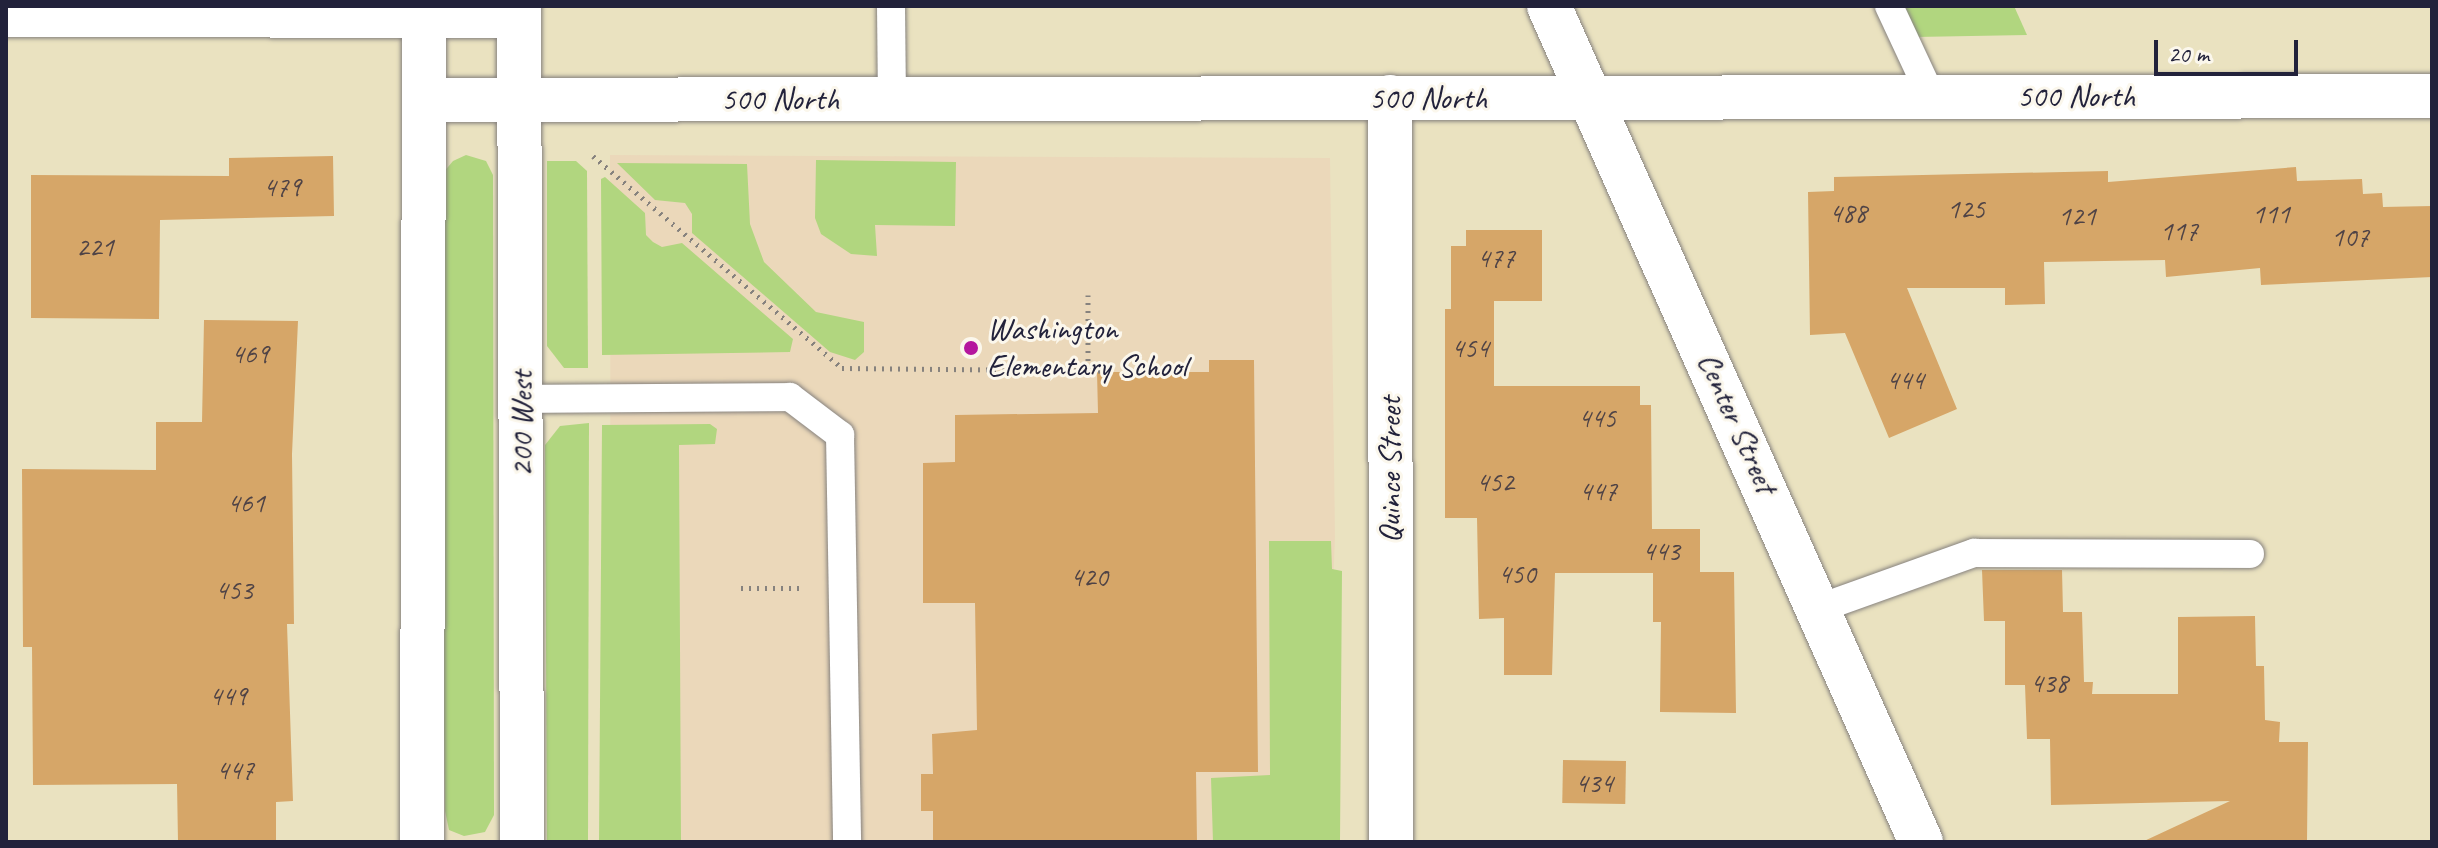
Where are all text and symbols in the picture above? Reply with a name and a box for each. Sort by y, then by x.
scale bar [2158,24,2302,74]
text: 20 m [2168,39,2209,69]
street label: 500 North [2017,77,2135,115]
street label: 500 North [1369,79,1487,117]
street label: 500 North [721,80,839,118]
house number: 479 [263,170,301,204]
house number: 125 [1947,192,1985,226]
house number: 488 [1829,196,1867,230]
house number: 111 [2252,197,2290,231]
house number: 121 [2058,199,2096,233]
house number: 117 [2160,214,2198,248]
house number: 107 [2331,220,2369,254]
house number: 221 [76,230,114,264]
house number: 477 [1477,241,1515,275]
place label: Washington Elementary School [987,311,1187,386]
house number: 454 [1451,331,1489,365]
house number: 469 [231,337,269,371]
marker: Washington Elementary School [962,339,980,357]
street label: Center Street [1689,347,1785,499]
house number: 444 [1886,363,1924,397]
street label: 200 West [503,371,541,477]
street label: Quince Street [1371,396,1409,544]
house number: 445 [1578,401,1616,435]
house number: 452 [1476,465,1514,499]
house number: 447 [1579,474,1617,508]
house number: 461 [227,486,265,520]
house number: 443 [1642,534,1680,568]
house number: 450 [1498,557,1536,591]
house number: 420 [1070,560,1108,594]
house number: 453 [215,573,253,607]
house number: 438 [2030,666,2068,700]
house number: 449 [209,679,247,713]
house number: 447 [216,753,254,787]
house number: 434 [1575,766,1613,800]

